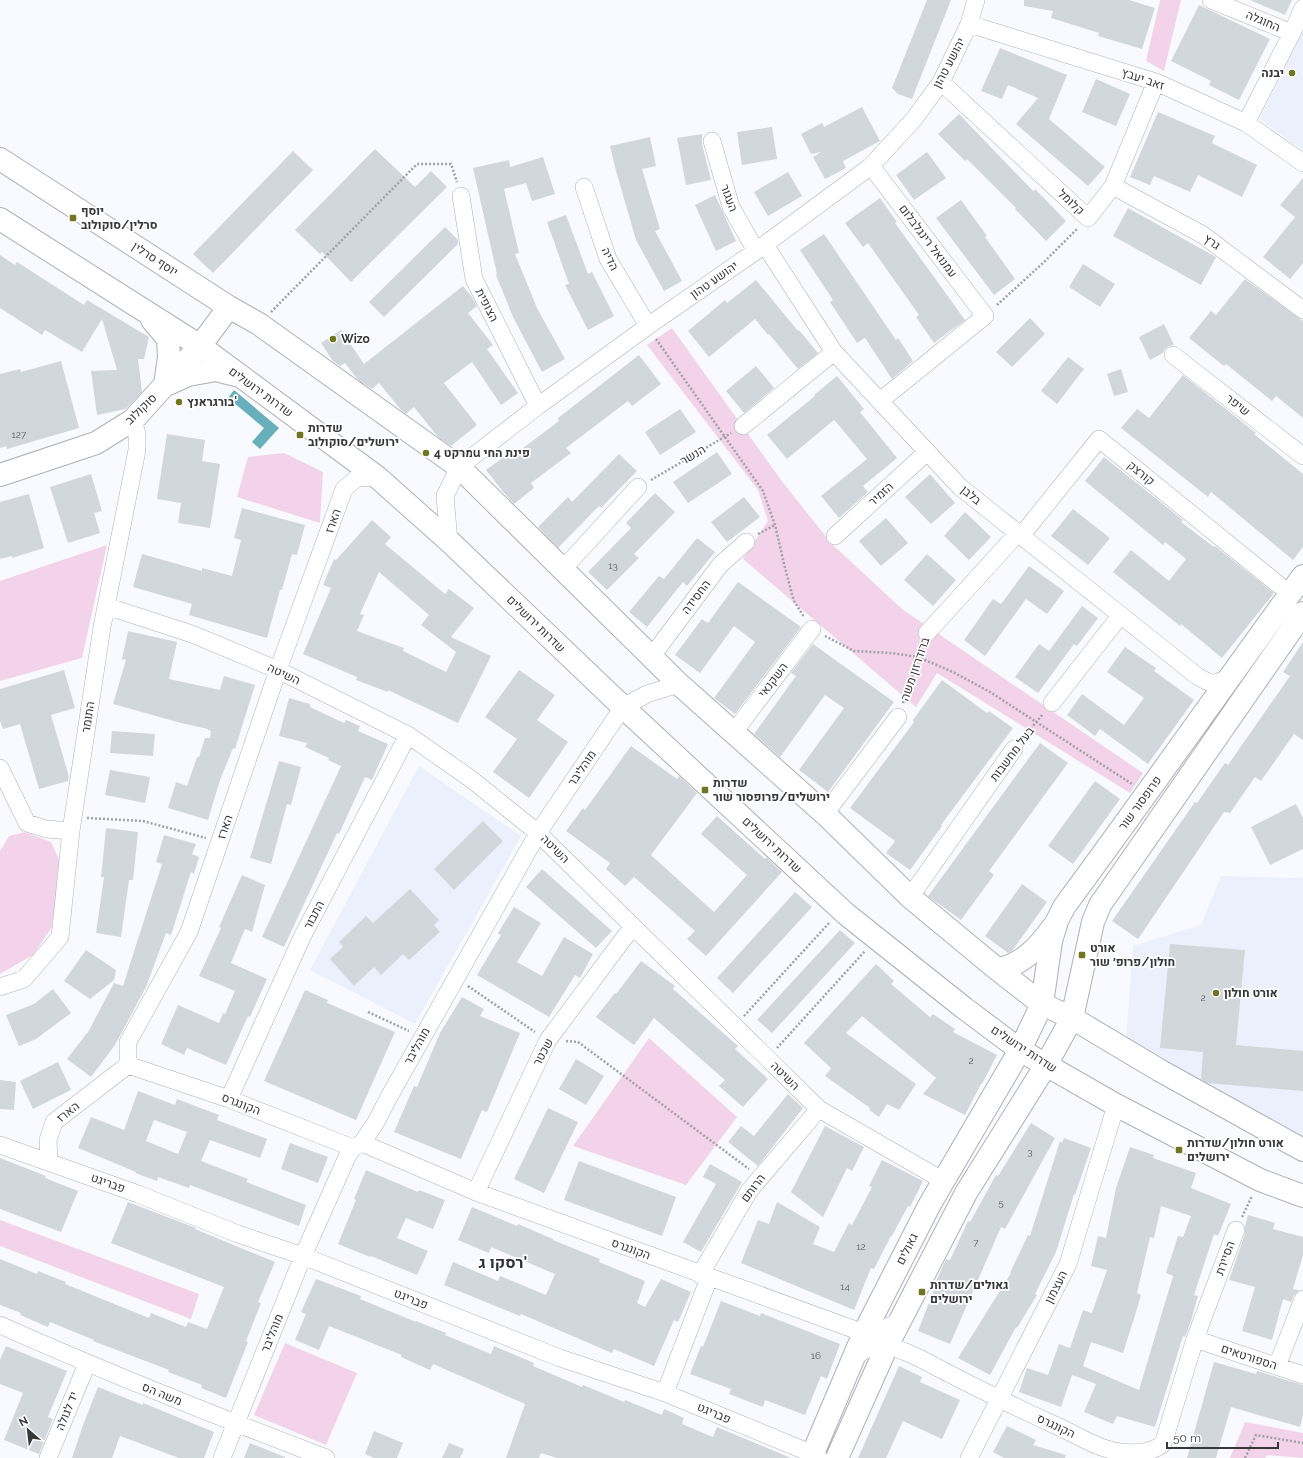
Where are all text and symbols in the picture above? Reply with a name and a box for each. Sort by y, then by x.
street label: החוגלה [1244,8,1282,34]
street label: יהושע טהון [930,35,968,91]
street label: זאב יעבץ [1120,65,1166,93]
place label: יבנה [1261,66,1284,80]
marker: יבנה [1287,68,1297,78]
street label: העגור [718,182,740,214]
street label: קלומל [1055,186,1087,218]
street label: עמנואל רינגלבלום [896,202,960,280]
place label: יוסף סרלין/סוקולוב [81,204,158,232]
marker: יוסף סרלין/סוקולוב [68,213,78,223]
street label: גרץ [1201,231,1223,253]
street label: יוסף סרלין [129,239,181,279]
street label: הדיה [599,245,621,273]
street label: יהושע טהון [687,258,741,302]
street label: הצופית [473,286,501,324]
place label: Wizo [341,332,370,346]
marker: Wizo [328,334,338,344]
street label: שדרות ירושלים [226,364,296,420]
street label: סוקולוב [122,391,160,427]
street label: שיפר [1223,391,1253,419]
place label: בורגראנץ' [187,395,237,409]
marker: בורגראנץ' [174,397,184,407]
place label: שדרות ירושלים/סוקולוב [308,421,399,449]
house number: 127 [12,429,27,440]
marker: שדרות ירושלים/סוקולוב [295,430,305,440]
street label: הנשר [678,442,708,468]
place label: מרקט 4u פינת החי [434,446,530,460]
marker: מרקט 4u פינת החי [421,448,431,458]
street label: קורצק [1125,458,1157,488]
street label: הזמיר [866,479,896,509]
street label: בלבן [958,482,985,508]
street label: הארז [322,507,344,535]
house number: 13 [608,560,618,571]
street label: החסידה [679,577,713,617]
street label: שדרות ירושלים [504,593,568,655]
street label: ברודרזון משה [898,635,933,703]
street label: השיטה [265,660,303,688]
street label: השקנאי [755,660,791,700]
street label: התומר [79,700,97,734]
street label: בעל מחשבות [987,724,1037,784]
street label: מוהליבר [565,747,599,789]
street label: פרופסור שור [1116,773,1164,833]
place label: שדרות ירושלים/פרופסור שור [713,776,830,804]
marker: שדרות ירושלים/פרופסור שור [700,785,710,795]
street label: הארז [214,813,236,841]
street label: שדרות ירושלים [740,814,804,876]
street label: השיטה [538,832,572,866]
street label: התבור [301,898,327,932]
place label: אורט חולון/פרופ׳ שור [1090,941,1175,969]
marker: אורט חולון/פרופ׳ שור [1077,950,1087,960]
place label: אורט חולון [1224,986,1278,1000]
marker: אורט חולון [1211,988,1221,998]
house number: 2 [1200,992,1206,1003]
street label: שדרות ירושלים [988,1023,1060,1075]
street label: מוהליבר [401,1025,433,1067]
street label: שכטר [530,1036,556,1068]
house number: 2 [968,1055,974,1066]
street label: השיטה [768,1059,802,1093]
street label: הקונגרס [220,1090,262,1118]
street label: הארז [54,1099,82,1125]
place label: אורט חולון/שדרות ירושלים [1187,1136,1284,1164]
marker: אורט חולון/שדרות ירושלים [1174,1145,1184,1155]
house number: 3 [1027,1146,1033,1157]
street label: פבריגט [89,1170,127,1196]
street label: הרותם [738,1171,768,1205]
house number: 5 [998,1197,1004,1208]
street label: גאולים [893,1231,921,1267]
street label: הקונגרס [610,1235,652,1263]
house number: 7 [973,1237,979,1248]
street label: הסיירת [1212,1239,1238,1277]
house number: 12 [856,1241,866,1252]
district label: רסקו ג' [479,1253,527,1272]
street label: העצמון [1042,1268,1070,1306]
place label: גאולים/שדרות ירושלים [930,1278,1009,1306]
house number: 14 [840,1281,850,1292]
street label: פבריגט [392,1286,430,1312]
marker: גאולים/שדרות ירושלים [917,1287,927,1297]
street label: מוהליבר [258,1312,286,1354]
street label: הספורטאים [1219,1341,1279,1373]
house number: 16 [811,1350,821,1361]
street label: משה הס [140,1380,184,1408]
street label: יד לגולה [53,1390,81,1432]
street label: פבריגט [695,1400,733,1426]
north arrow [8,1410,48,1450]
street label: הקונגרס [1035,1411,1077,1441]
text: N [17,1414,30,1429]
scale bar [1167,1424,1278,1450]
text: 50 m [1173,1431,1201,1445]

